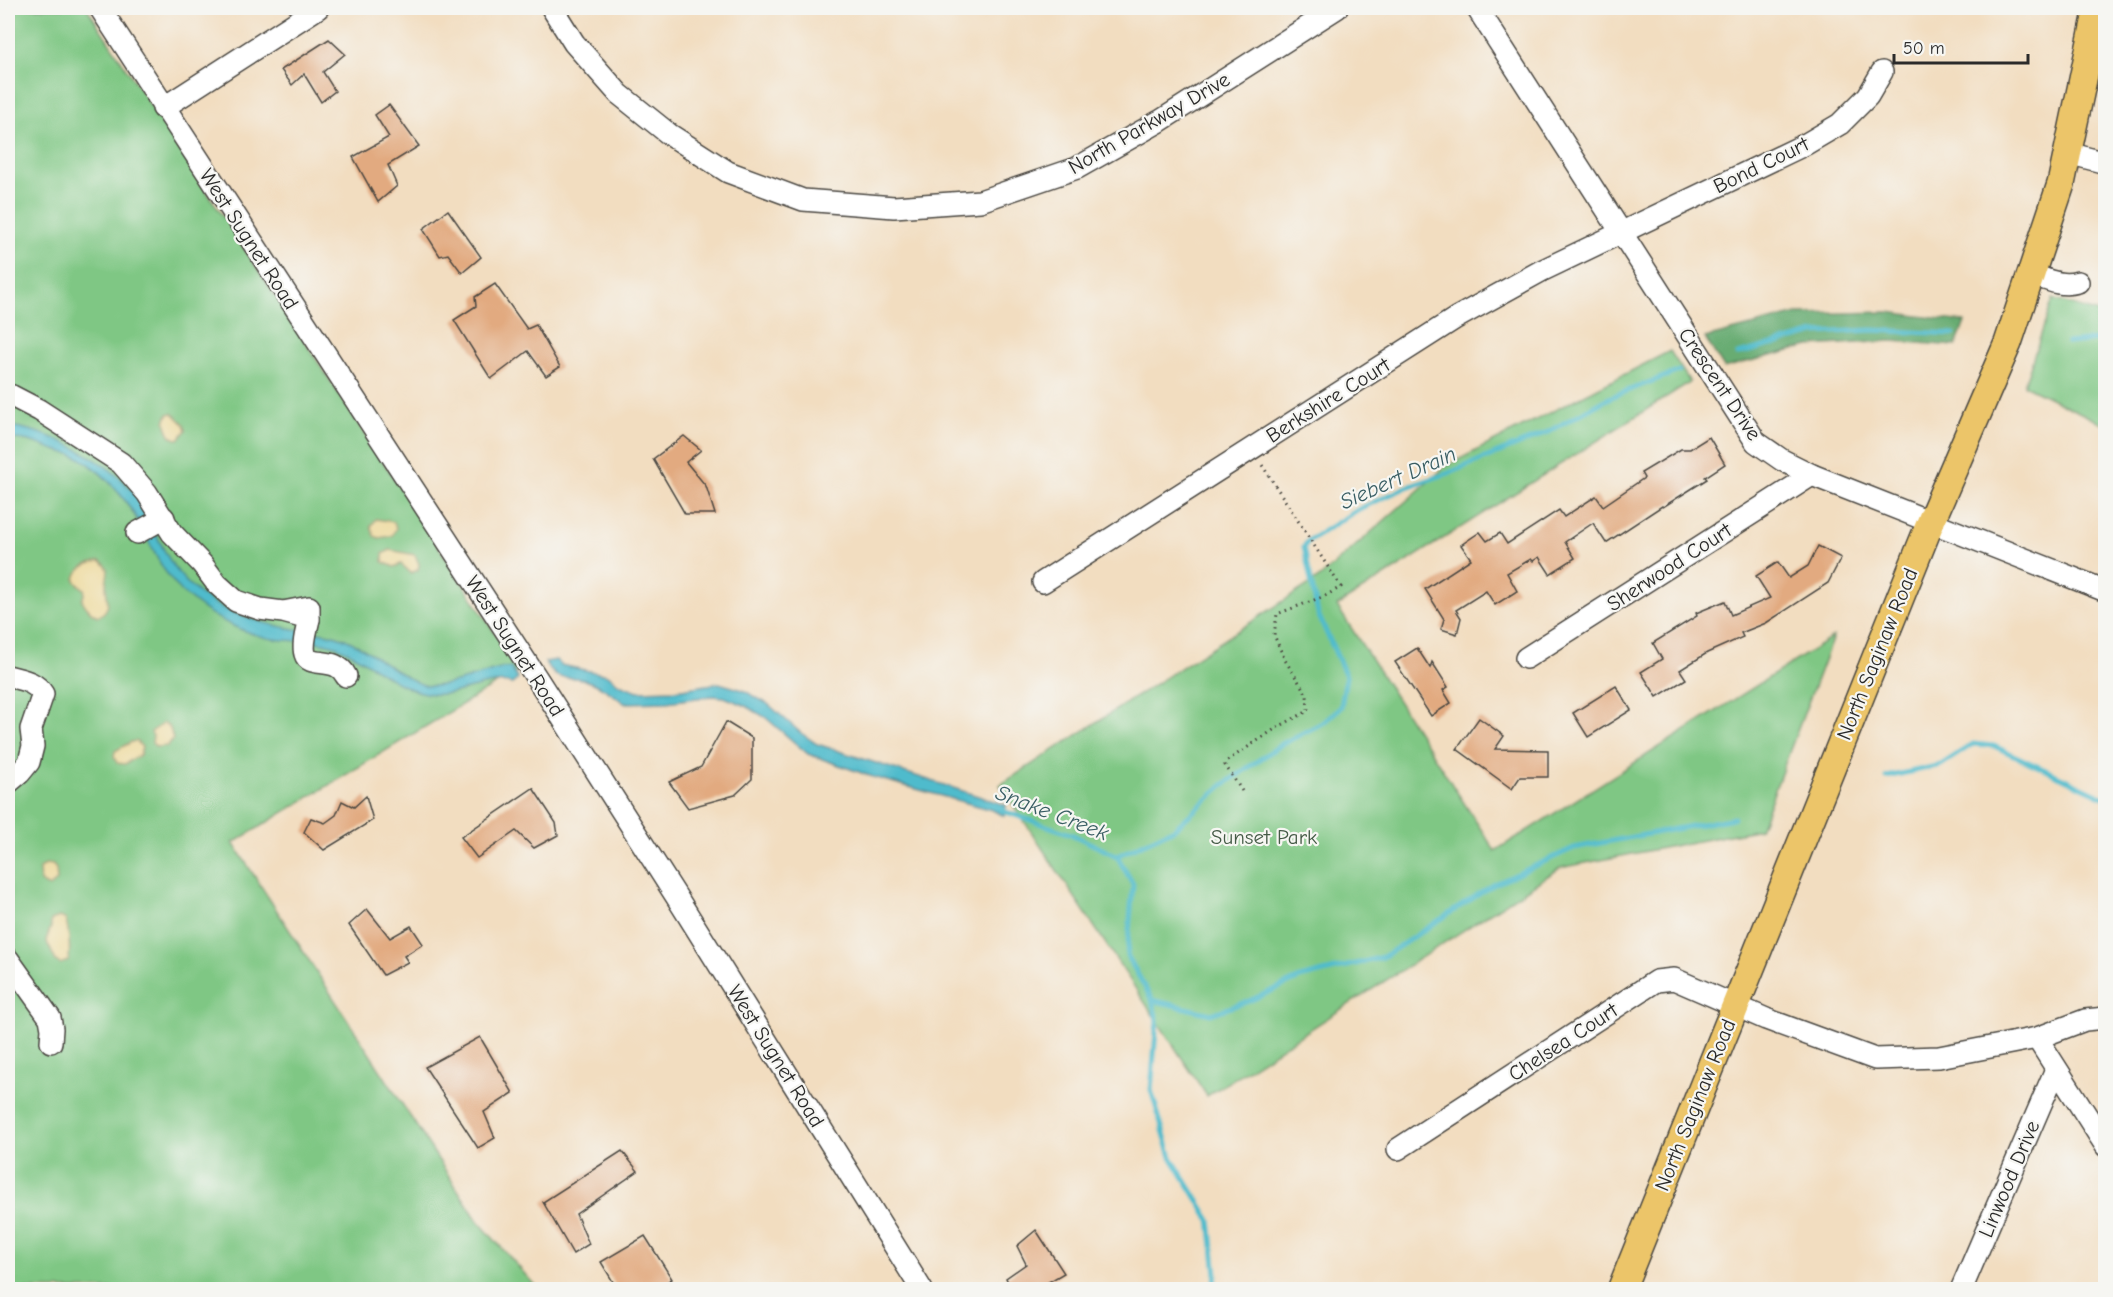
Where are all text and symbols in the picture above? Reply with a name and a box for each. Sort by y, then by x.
scale bar [1894,27,2028,65]
text: 50 m [1903,38,1945,59]
street label: North Parkway Drive [1064,67,1234,179]
street label: Bond Court [1709,131,1813,198]
street label: West Sugnet Road [195,164,303,314]
street label: Crescent Drive [1674,323,1766,445]
street label: Berkshire Court [1262,352,1395,448]
water label: Siebert Drain [1336,441,1460,515]
street label: Sherwood Court [1602,517,1736,616]
street label: North Saginaw Road [1832,565,1922,743]
street label: West Sugnet Road [461,571,569,721]
water label: Snake Creek [992,780,1113,847]
park label: Sunset Park [1211,825,1317,849]
street label: West Sugnet Road [723,981,829,1131]
street label: Chelsea Court [1504,997,1623,1086]
street label: North Saginaw Road [1650,1016,1740,1194]
street label: Linwood Drive [1974,1117,2044,1241]

